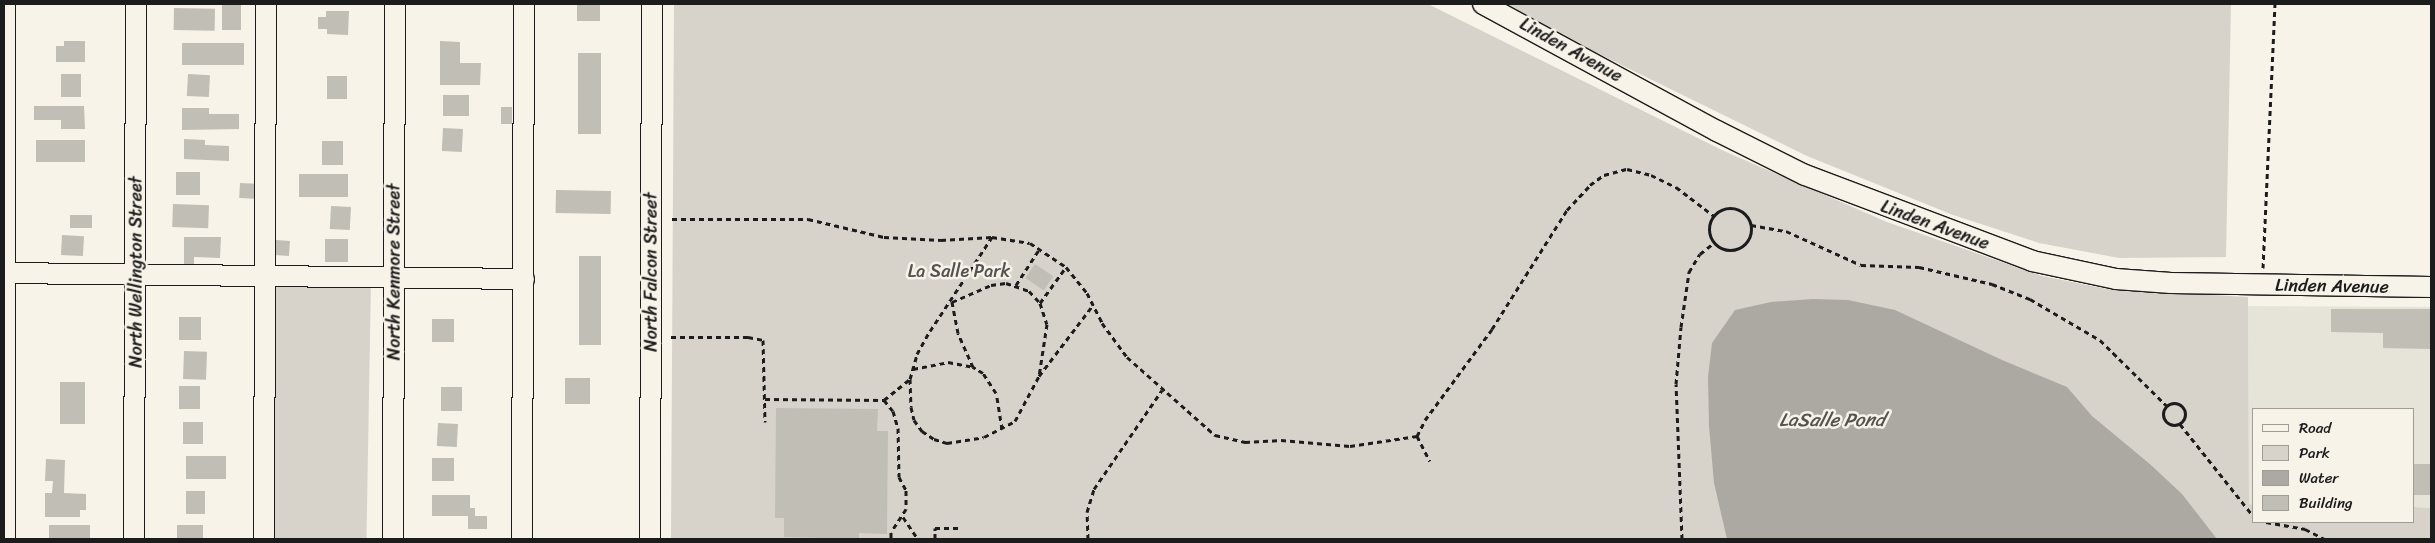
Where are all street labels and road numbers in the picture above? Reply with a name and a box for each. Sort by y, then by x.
street label: Linden Avenue [1516,13,1626,87]
street label: North Wellington Street [125,176,147,368]
street label: North Kenmore Street [383,184,405,360]
street label: North Falcon Street [640,192,662,352]
street label: Linden Avenue [1878,195,1992,255]
street label: Linden Avenue [2275,274,2389,298]

